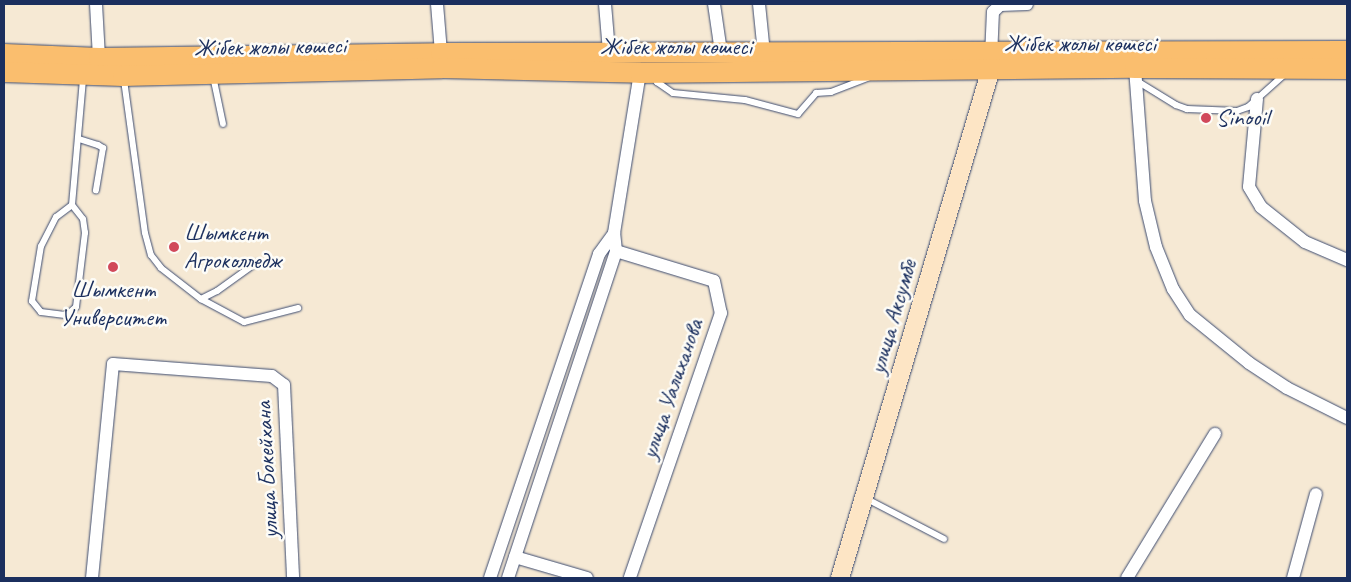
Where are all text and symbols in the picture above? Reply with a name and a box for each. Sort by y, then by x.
street label: Жібек жолы көшесі [1004,30,1156,58]
street label: Жібек жолы көшесі [193,31,347,63]
street label: Жібек жолы көшесі [600,33,752,61]
place label: Sinooil [1216,104,1269,132]
marker: Sinooil [1200,112,1212,124]
place label: Шымкент Агроколледж [184,219,281,275]
marker: Шымкент Агроколледж [168,241,180,253]
street label: улица Аксумбе [863,257,923,377]
marker: Шымкент Университет [107,261,119,273]
place label: Шымкент Университет [60,276,166,332]
street label: улица Уалиханова [635,315,709,463]
street label: улица Бокейхана [249,401,285,539]

